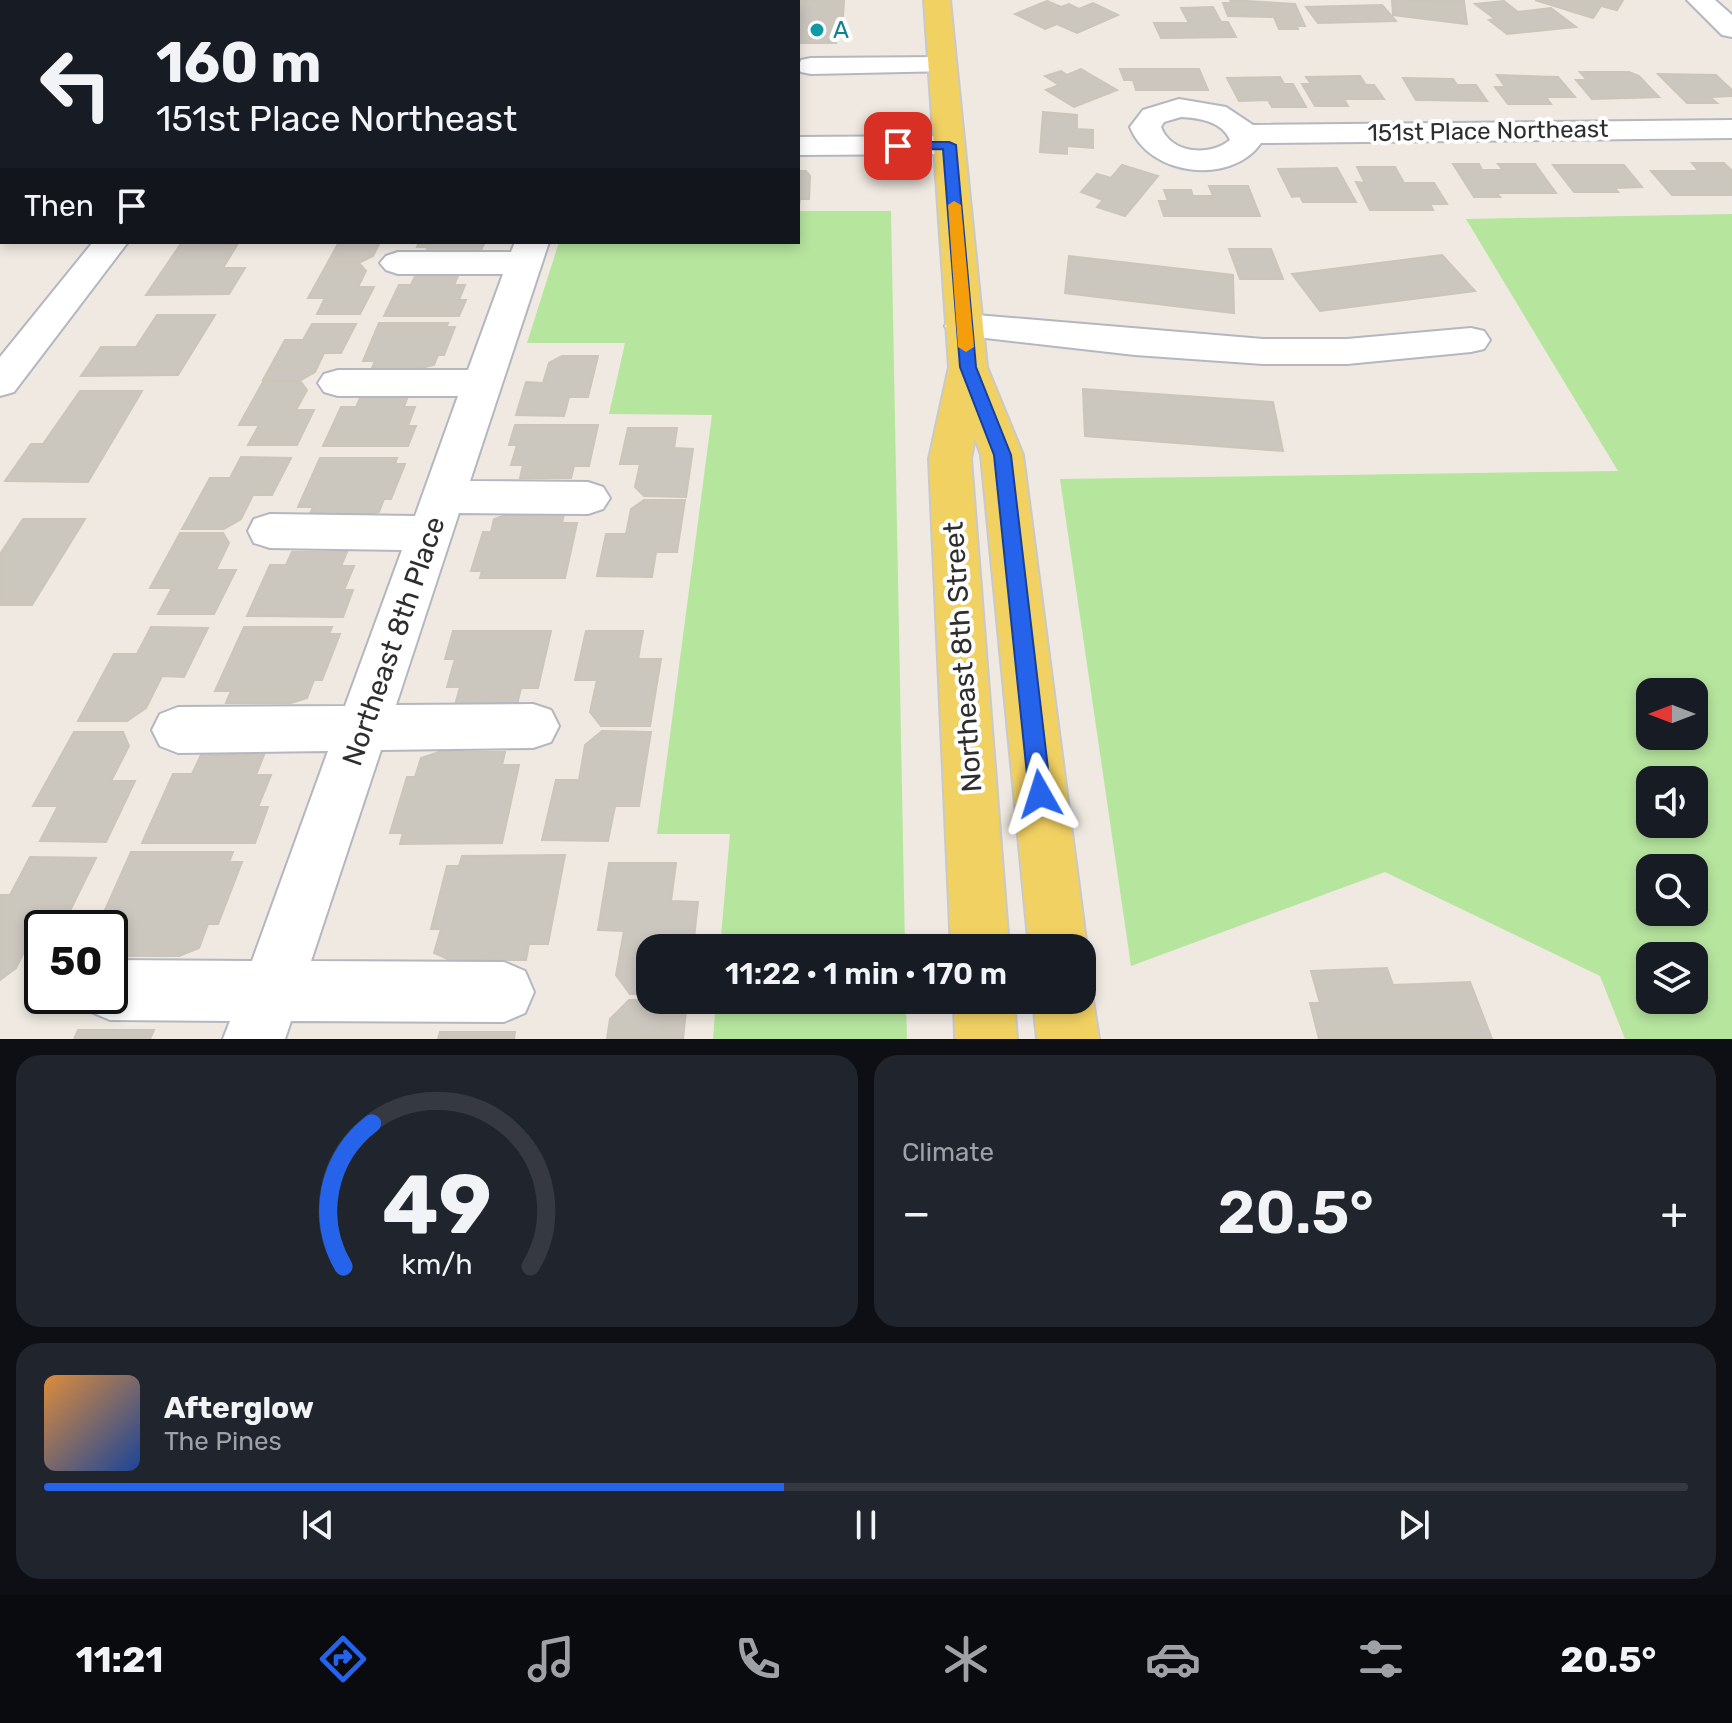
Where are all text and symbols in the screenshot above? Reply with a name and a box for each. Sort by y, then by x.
place label: A [833,16,849,44]
marker: A [808,21,826,39]
text: 160 m [156,30,322,96]
icon: left [24,32,128,136]
text: 151st Place Northeast [156,97,517,140]
pin [864,112,932,180]
street label: 151st Place Northeast [1367,115,1609,147]
icon: arrive [876,124,920,168]
icon: arrive [110,184,154,228]
text: Then [24,188,94,224]
street label: Northeast 8th Place [335,512,452,770]
street label: Northeast 8th Street [937,521,988,793]
north arrow [1636,678,1708,750]
map controls [1636,678,1708,1014]
position arrow [998,752,1082,836]
button: sound [1636,766,1708,838]
button: search [1636,854,1708,926]
speed limit sign: 50 [24,910,128,1014]
button: layers [1636,942,1708,1014]
text: 11:22 · 1 min · 170 m [725,956,1007,992]
text: Climate [902,1137,994,1168]
text: 49 [382,1155,492,1254]
text: 20.5° [1217,1177,1374,1248]
text: − [902,1187,931,1239]
text: + [1661,1187,1688,1239]
text: km/h [401,1247,473,1281]
text: Afterglow [164,1390,314,1426]
text: The Pines [164,1426,282,1457]
icon: previous [296,1503,340,1547]
icon: pause [844,1503,888,1547]
icon: next [1392,1503,1436,1547]
icon: directions [315,1631,371,1687]
icon: music [523,1631,579,1687]
icon: phone [730,1631,786,1687]
icon: climate [938,1631,994,1687]
icon: car [1145,1631,1201,1687]
icon: filters [1353,1631,1409,1687]
text: 11:21 [76,1638,163,1681]
text: 20.5° [1560,1638,1656,1681]

